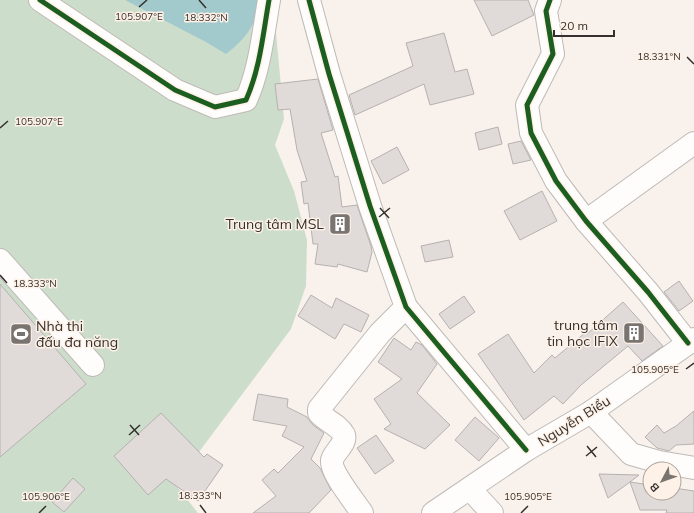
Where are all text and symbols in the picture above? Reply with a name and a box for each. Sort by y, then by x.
text: 105.907°E [115,10,163,23]
text: 18.332°N [184,11,228,24]
scale bar [554,12,614,38]
text: 20 m [560,18,588,33]
text: 18.331°N [637,50,681,63]
text: 105.907°E [15,115,63,128]
building icon: Trung tâm MSL [327,211,353,237]
place label: Trung tâm MSL [226,215,324,233]
text: 18.333°N [13,277,57,290]
place label: trung tâm tin học IFIX [547,316,618,350]
place label: Nhà thi đấu đa năng [36,317,118,351]
building icon: trung tâm tin học IFIX [621,320,647,346]
sports icon: Nhà thi đấu đa năng [8,321,34,347]
text: 105.905°E [631,363,679,376]
street label: Nguyễn Biểu [534,392,614,450]
north arrow [642,461,682,501]
text: B [646,480,662,495]
text: 18.333°N [178,489,222,502]
text: 105.906°E [22,490,70,503]
text: 105.905°E [504,490,552,503]

